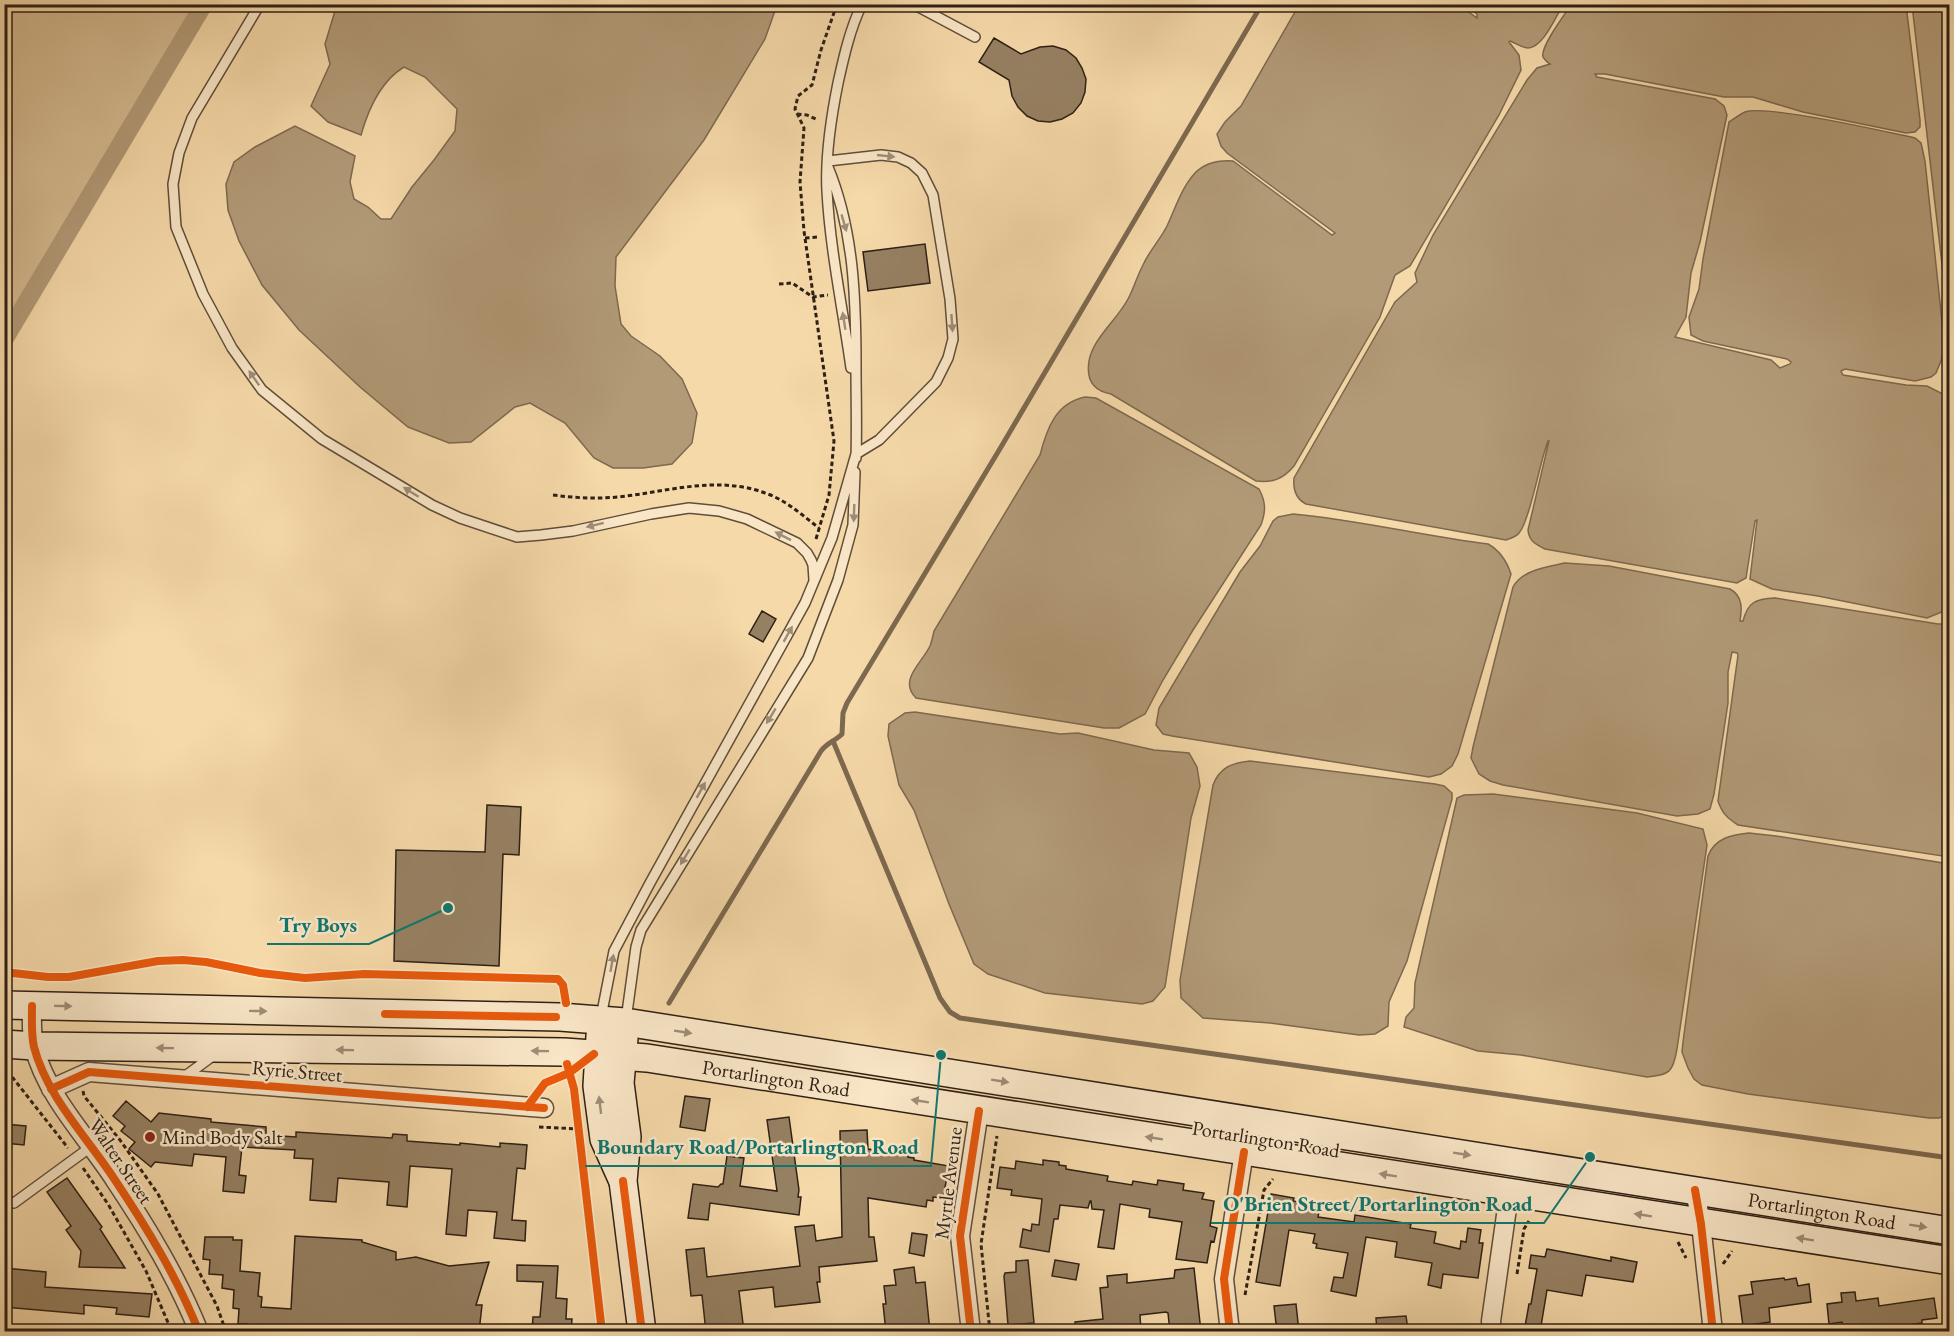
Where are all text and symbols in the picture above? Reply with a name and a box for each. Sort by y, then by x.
one-way arrow [877,151,896,161]
one-way arrow [840,214,849,232]
one-way arrow [840,311,849,330]
one-way arrow [947,313,957,332]
one-way arrow [248,371,260,386]
one-way arrow [402,486,419,497]
one-way arrow [849,503,858,522]
one-way arrow [586,521,604,531]
one-way arrow [775,531,792,541]
one-way arrow [783,626,793,643]
one-way arrow [766,707,777,724]
one-way arrow [696,782,707,798]
one-way arrow [680,849,691,865]
callout: Try Boys [267,905,369,944]
text: Try Boys [279,911,357,938]
one-way arrow [608,953,617,972]
one-way arrow [53,1002,72,1011]
one-way arrow [248,1006,267,1015]
one-way arrow [674,1027,693,1036]
one-way arrow [156,1043,175,1053]
one-way arrow [336,1045,355,1055]
one-way arrow [531,1047,550,1056]
street label: Ryrie Street [251,1054,344,1088]
street label: Portarlington Road [700,1054,853,1103]
one-way arrow [991,1077,1010,1086]
one-way arrow [595,1096,604,1115]
one-way arrow [910,1097,929,1106]
street label: Walter Street [83,1113,160,1209]
street label: Portarlington Road [1190,1114,1343,1164]
place label: Mind Body Salt [162,1124,283,1150]
street label: Myrtle Avenue [928,1125,968,1241]
callout: Boundary Road/Portarlington Road [585,1127,931,1166]
marker: Mind Body Salt [143,1130,157,1144]
text: Boundary Road/Portarlington Road [597,1133,919,1160]
one-way arrow [1144,1133,1163,1142]
one-way arrow [1453,1150,1472,1159]
one-way arrow [1378,1170,1397,1179]
callout: O'Brien Street/Portarlington Road [1211,1184,1544,1223]
street label: Portarlington Road [1746,1186,1898,1235]
text: O'Brien Street/Portarlington Road [1223,1190,1533,1217]
one-way arrow [1633,1210,1652,1219]
one-way arrow [1909,1222,1928,1231]
one-way arrow [1795,1235,1814,1244]

